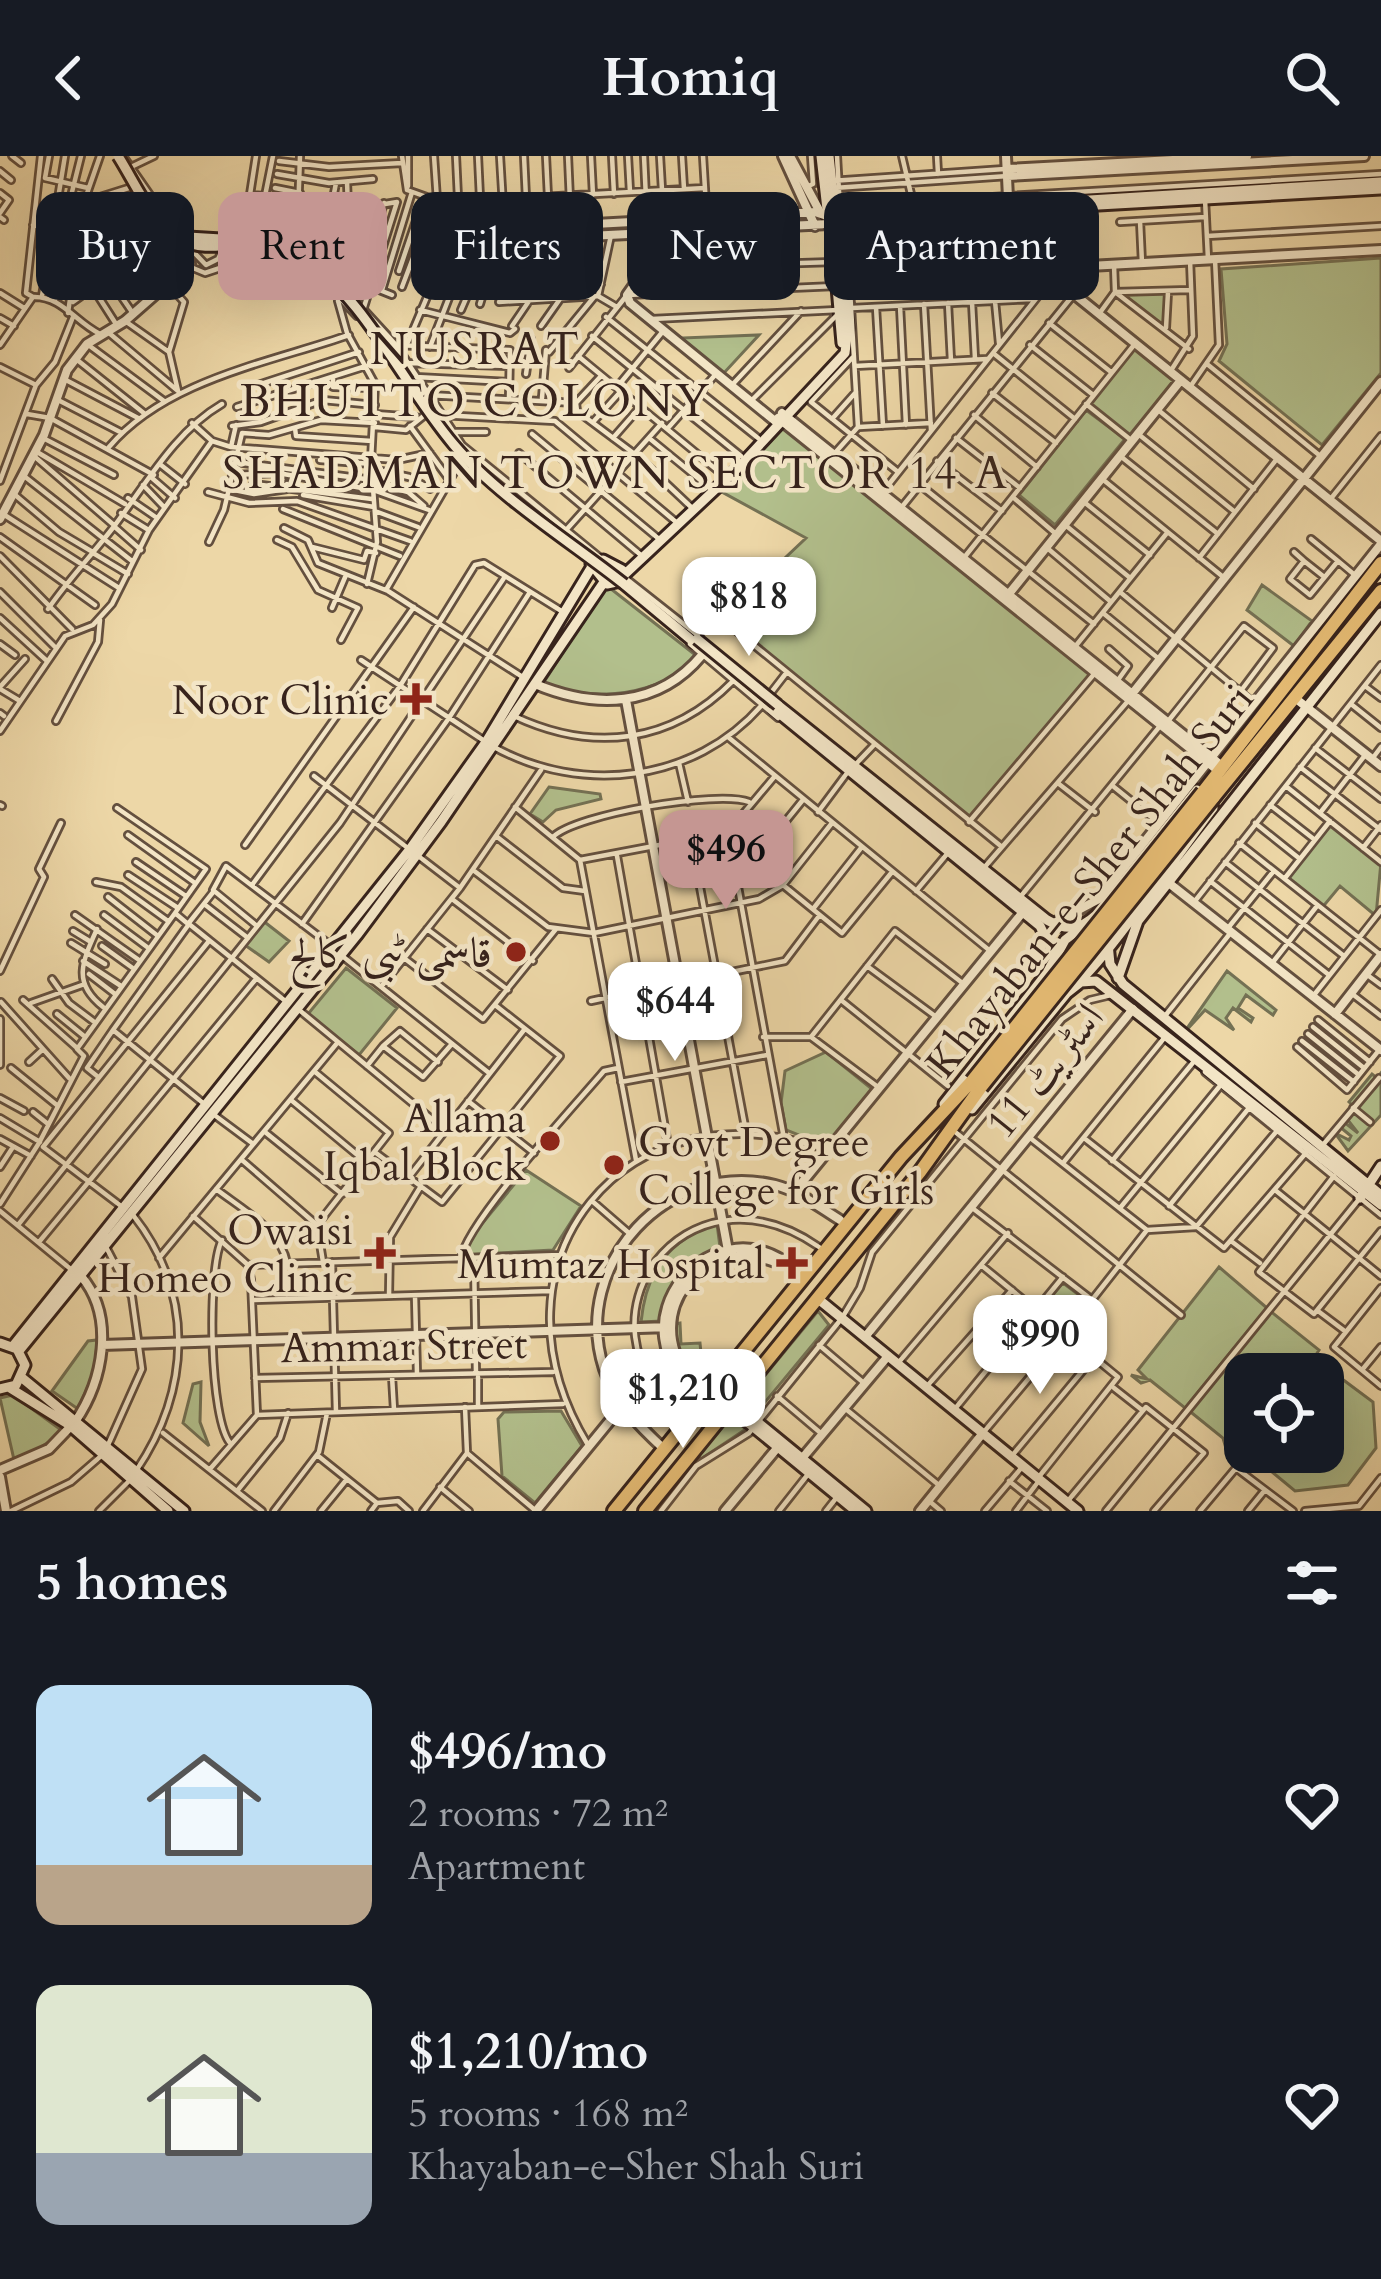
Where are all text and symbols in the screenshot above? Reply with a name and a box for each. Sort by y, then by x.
text: Homiq [602,42,779,115]
icon: back [36,45,102,111]
icon: search [1279,45,1345,111]
chip: Buy [36,192,194,300]
chip: Rent [218,192,387,300]
chip: Filters [411,192,603,300]
chip: New [627,192,800,300]
chip: Apartment [824,192,1099,300]
district label: NUSRAT BHUTTO COLONY [240,319,712,432]
district label: SHADMAN TOWN SECTOR 14 A [222,443,1010,504]
pin: $818 [678,557,820,659]
text: $818 [709,569,789,622]
place label: Noor Clinic [172,672,389,729]
street label: Khayaban-e-Sher Shah Suri [913,672,1267,1090]
marker: Noor Clinic [400,683,432,715]
pin: $496 [655,810,797,912]
text: $496 [686,822,766,875]
place label: قاسمی ٹبی کالج [289,925,492,989]
marker: قاسمی ٹبی کالج [503,939,529,965]
pin: $644 [604,962,746,1064]
text: $644 [635,974,715,1027]
street label: اسٹریٹ 11 [973,991,1117,1151]
place label: Allama Iqbal Block [323,1090,527,1195]
place label: Govt Degree College for Girls [638,1114,934,1219]
marker: Allama Iqbal Block [537,1128,563,1154]
marker: Govt Degree College for Girls [601,1152,627,1178]
place label: Owaisi Homeo Clinic [97,1202,353,1307]
place label: Mumtaz Hospital [457,1236,765,1293]
marker: Owaisi Homeo Clinic [364,1237,396,1269]
marker: Mumtaz Hospital [776,1247,808,1279]
pin: $990 [969,1295,1111,1397]
text: $990 [1000,1307,1080,1360]
street label: Ammar Street [280,1316,528,1377]
pin: $1,210 [585,1349,781,1451]
map controls [1224,1353,1344,1473]
button: locate [1224,1353,1344,1473]
text: $1,210 [627,1361,739,1414]
text: 5 homes [36,1548,228,1618]
icon: filters [1279,1550,1345,1616]
text: $496/mo [408,1717,607,1787]
icon: home [132,1733,276,1877]
icon: heart [1279,1772,1345,1838]
text: 2 rooms · 72 m² [408,1787,668,1840]
text: Apartment [408,1840,585,1893]
text: $1,210/mo [408,2017,648,2087]
icon: home [132,2033,276,2177]
icon: heart [1279,2072,1345,2138]
text: 5 rooms · 168 m² [408,2087,688,2140]
text: Khayaban-e-Sher Shah Suri [408,2140,864,2193]

